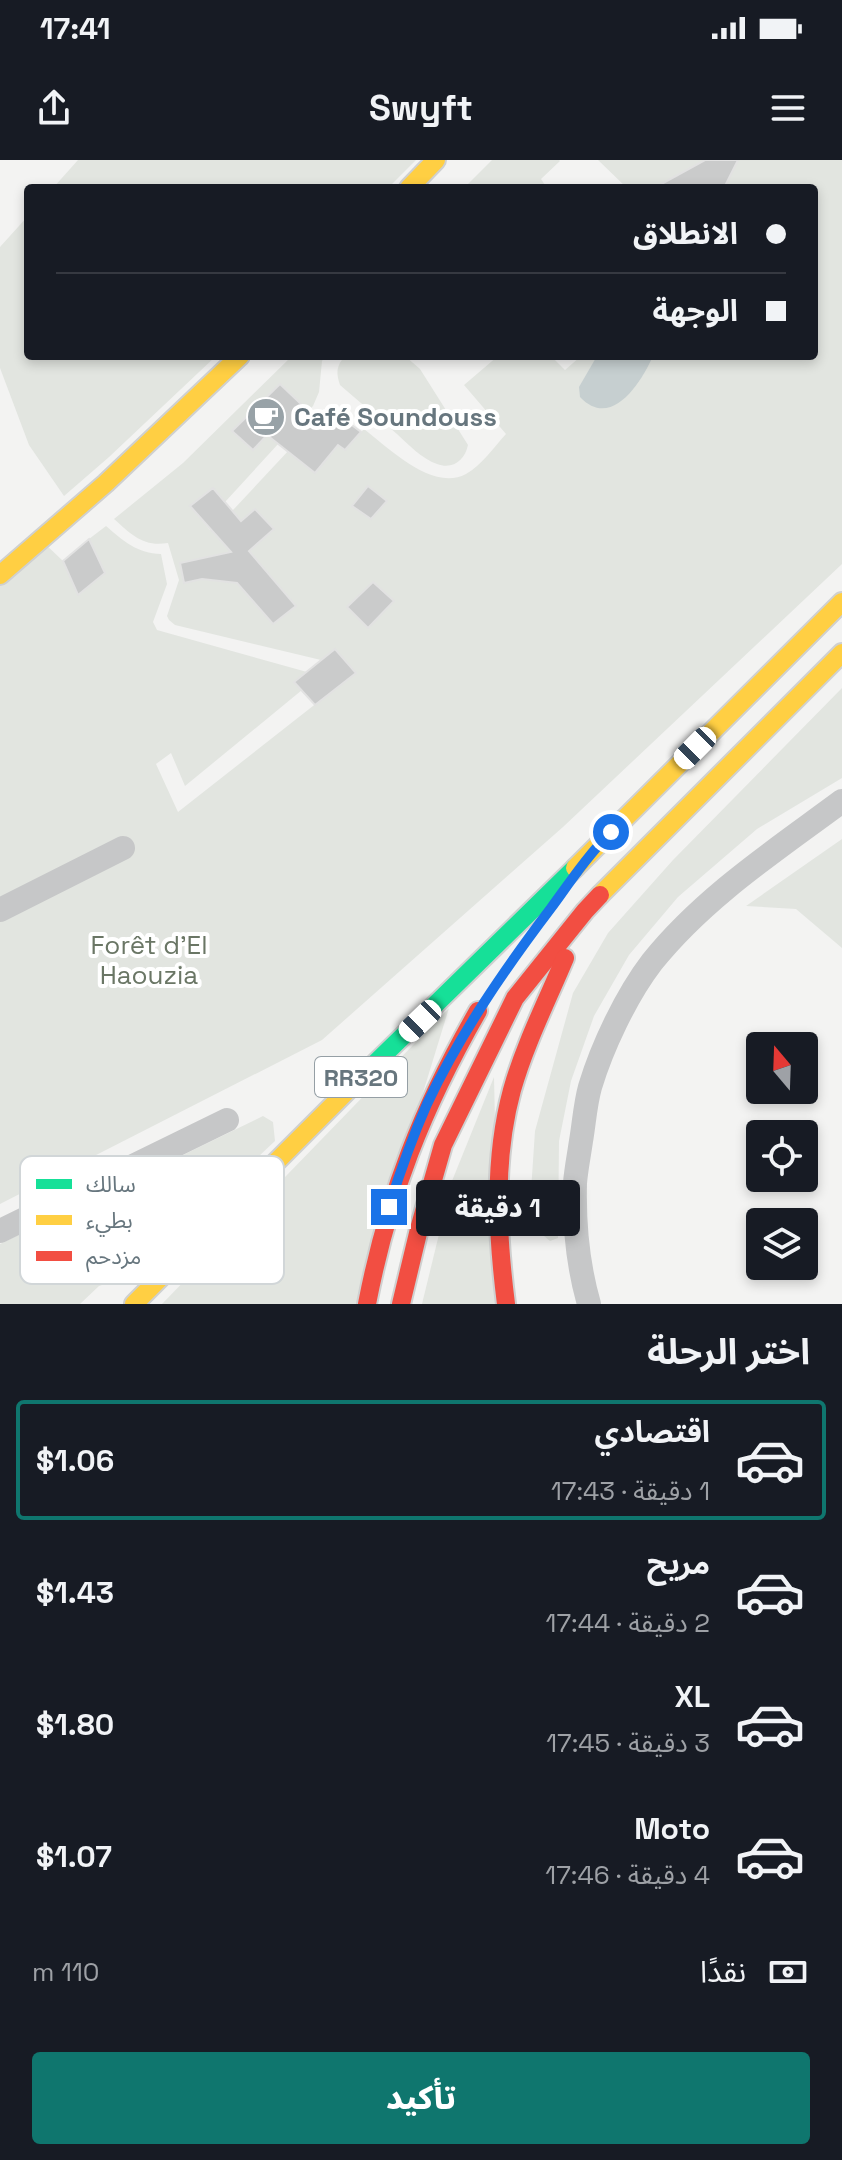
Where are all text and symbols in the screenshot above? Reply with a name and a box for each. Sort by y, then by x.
text: 17:41 [40,9,111,48]
text: Swyft [369,85,473,131]
icon: share [32,86,76,130]
icon: menu [766,86,810,130]
text: الانطلاق [633,214,738,253]
text: الوجهة [653,291,738,330]
cafe icon: Café Soundouss [245,396,287,438]
place label: Café Soundouss [294,400,497,434]
car [670,723,720,773]
route start [593,814,629,850]
park label: Forêt d'El Haouzia [90,928,208,992]
car [394,996,446,1046]
north arrow [746,1032,818,1104]
map controls [746,1032,818,1280]
road number: RR320 [315,1057,407,1097]
button: locate [746,1120,818,1192]
legend [20,1156,284,1284]
text: سالك [86,1170,136,1198]
callout: 1 دقيقة [417,1179,581,1235]
route end [371,1189,407,1225]
text: 1 دقيقة [455,1191,541,1225]
text: بطيء [86,1206,133,1237]
button: layers [746,1208,818,1280]
text: مزدحم [86,1242,141,1273]
text: اختر الرحلة [647,1329,810,1375]
text: اقتصادي [595,1412,710,1451]
icon: car [734,1424,806,1496]
text: $1.06 [36,1441,114,1480]
text: 1 دقيقة · 17:43 [551,1474,710,1508]
text: مريح [647,1544,710,1583]
icon: car [734,1556,806,1628]
text: $1.43 [36,1573,114,1612]
text: 2 دقيقة · 17:44 [546,1606,710,1640]
text: XL [674,1677,710,1716]
icon: car [734,1688,806,1760]
text: $1.80 [36,1705,114,1744]
text: 3 دقيقة · 17:45 [546,1726,710,1760]
text: Moto [634,1809,710,1848]
icon: car [734,1820,806,1892]
text: $1.07 [36,1837,112,1876]
text: 4 دقيقة · 17:46 [545,1858,710,1892]
icon: cash [766,1950,810,1994]
text: نقدًا [700,1952,746,1991]
text: 110 m [32,1955,99,1989]
button: تأكيد [32,2052,810,2144]

